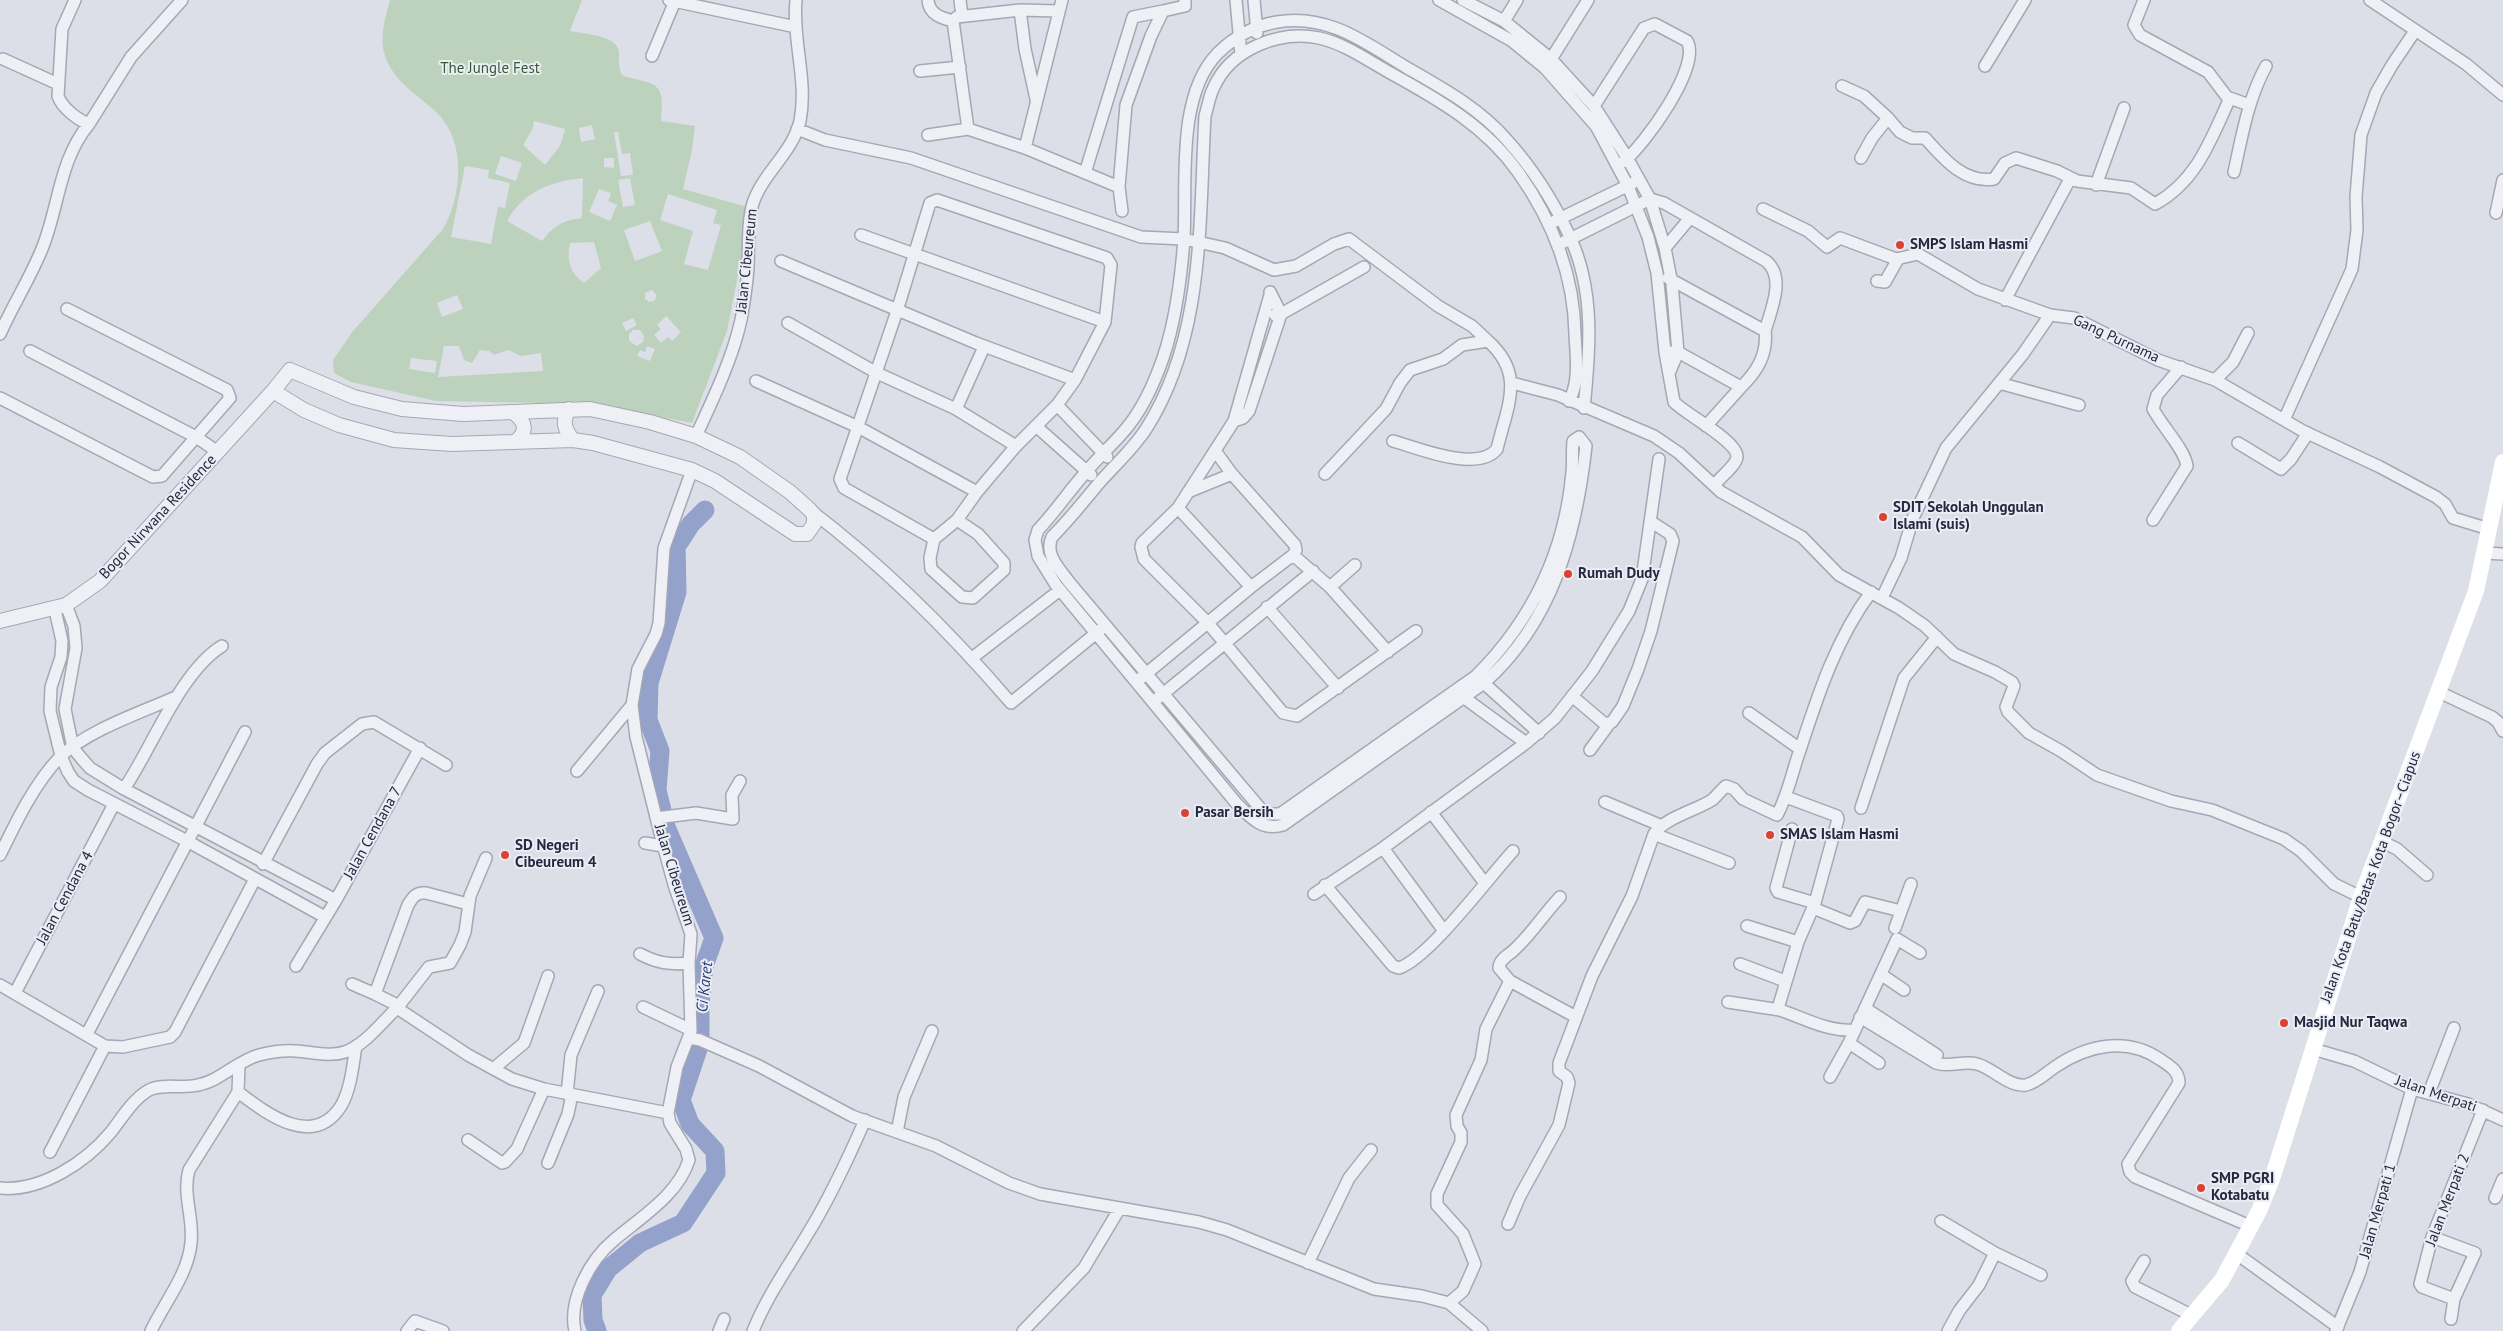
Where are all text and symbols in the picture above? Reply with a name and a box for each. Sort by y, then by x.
park label: The Jungle Fest [440,60,540,78]
street label: Jalan Cibeureum [733,208,761,314]
place label: SMPS Islam Hasmi [1910,236,2028,254]
marker: SMPS Islam Hasmi [1894,239,1906,251]
street label: Gang Purnama [2070,311,2162,367]
street label: Bogor Nirwana Residence [96,451,220,583]
place label: SDIT Sekolah Unggulan Islami (suis) [1893,499,2044,534]
marker: SDIT Sekolah Unggulan Islami (suis) [1877,511,1889,523]
place label: Rumah Dudy [1578,565,1660,583]
marker: Rumah Dudy [1562,568,1574,580]
street label: Jalan Kota Batu/Batas Kota Bogor–Ciapus [2317,749,2425,1005]
street label: Jalan Cendana 7 [340,784,406,882]
place label: Pasar Bersih [1195,804,1274,822]
marker: Pasar Bersih [1179,807,1191,819]
street label: Jalan Cibeureum [650,822,698,928]
place label: SMAS Islam Hasmi [1780,826,1899,844]
marker: SMAS Islam Hasmi [1764,829,1776,841]
place label: SD Negeri Cibeureum 4 [515,837,596,872]
street label: Jalan Cendana 4 [33,848,97,948]
marker: SD Negeri Cibeureum 4 [499,849,511,861]
water label: Ci Karet [693,961,717,1013]
place label: Masjid Nur Taqwa [2294,1014,2407,1032]
marker: Masjid Nur Taqwa [2278,1017,2290,1029]
street label: Jalan Merpati [2393,1072,2479,1116]
street label: Jalan Merpati 2 [2422,1151,2474,1249]
street label: Jalan Merpati 1 [2356,1162,2400,1260]
place label: SMP PGRI Kotabatu [2211,1170,2274,1205]
marker: SMP PGRI Kotabatu [2195,1182,2207,1194]

